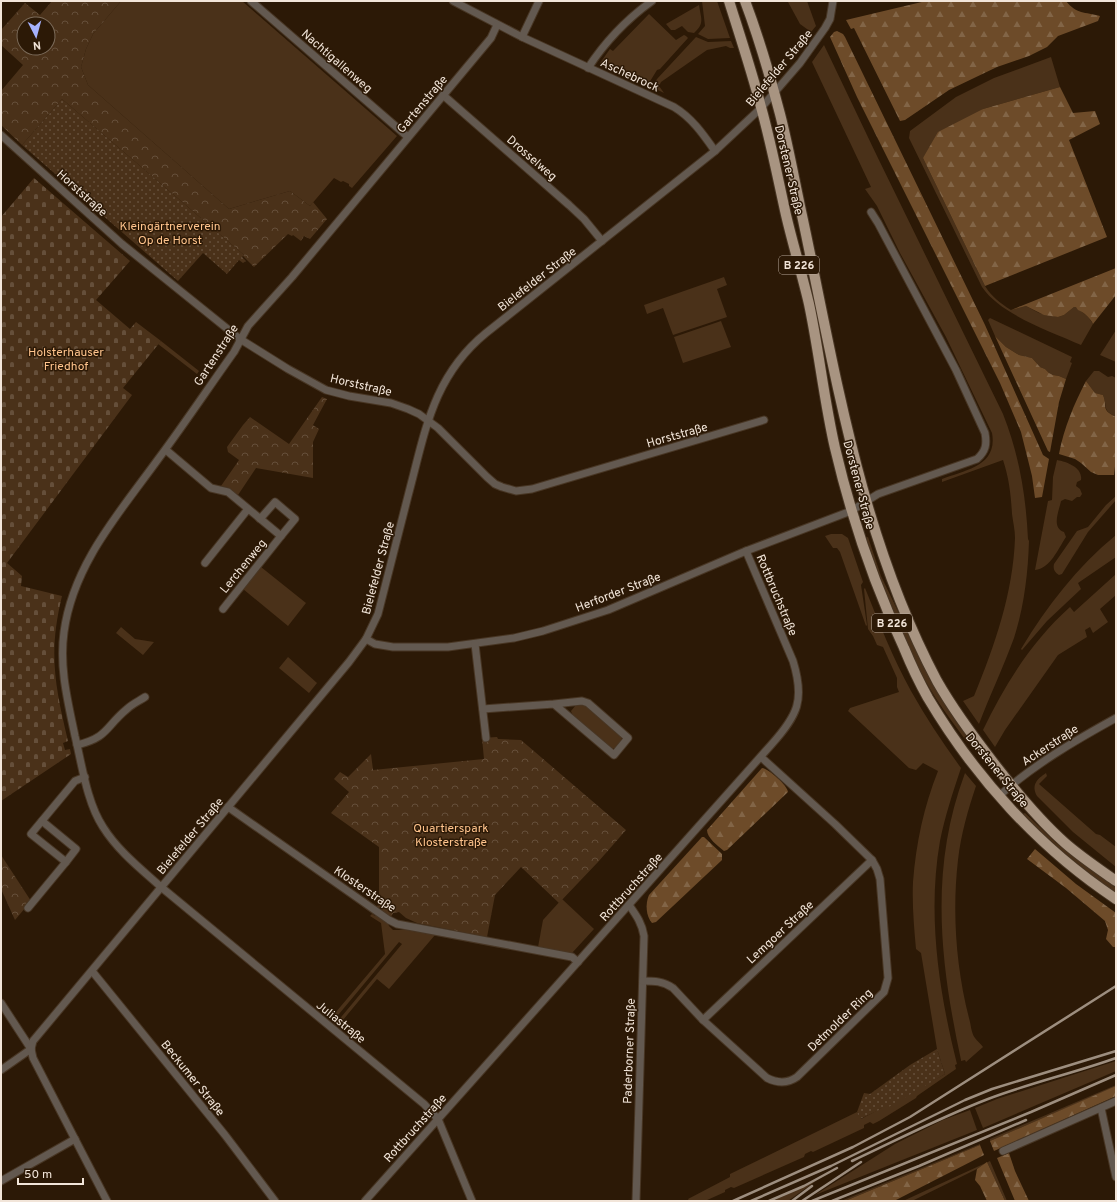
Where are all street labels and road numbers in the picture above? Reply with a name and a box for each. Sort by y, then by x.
street label: Nachtigallenweg [297,26,375,97]
street label: Bielefelder Straße [743,27,817,110]
street label: Aschebrock [598,55,662,97]
street label: Gartenstraße [394,72,452,137]
street label: Dorstener Straße [770,124,806,217]
street label: Drosselweg [503,132,560,185]
street label: Horststraße [53,167,110,221]
street label: Bielefelder Straße [495,244,580,316]
road number: B 226 [779,256,819,274]
street label: Gartenstraße [191,322,243,390]
street label: Horststraße [328,371,393,401]
street label: Horststraße [645,420,710,452]
street label: Dorstener Straße [838,439,878,532]
street label: Bielefelder Straße [359,520,399,617]
street label: Lerchenweg [217,536,271,597]
street label: Rottbruchstraße [752,552,800,639]
street label: Herforder Straße [573,569,663,617]
road number: B 226 [872,614,912,632]
street label: Ackerstraße [1019,722,1082,770]
street label: Dorstener Straße [961,730,1031,811]
street label: Bielefelder Straße [154,795,228,878]
street label: Rottbruchstraße [597,850,667,925]
street label: Klosterstraße [330,863,399,917]
street label: Lemgoer Straße [744,897,818,968]
street label: Detmolder Ring [805,986,877,1056]
street label: Juliastraße [312,998,368,1048]
street label: Paderborner Straße [620,998,640,1104]
street label: Beckumer Straße [157,1037,228,1120]
street label: Rottbruchstraße [381,1091,451,1166]

